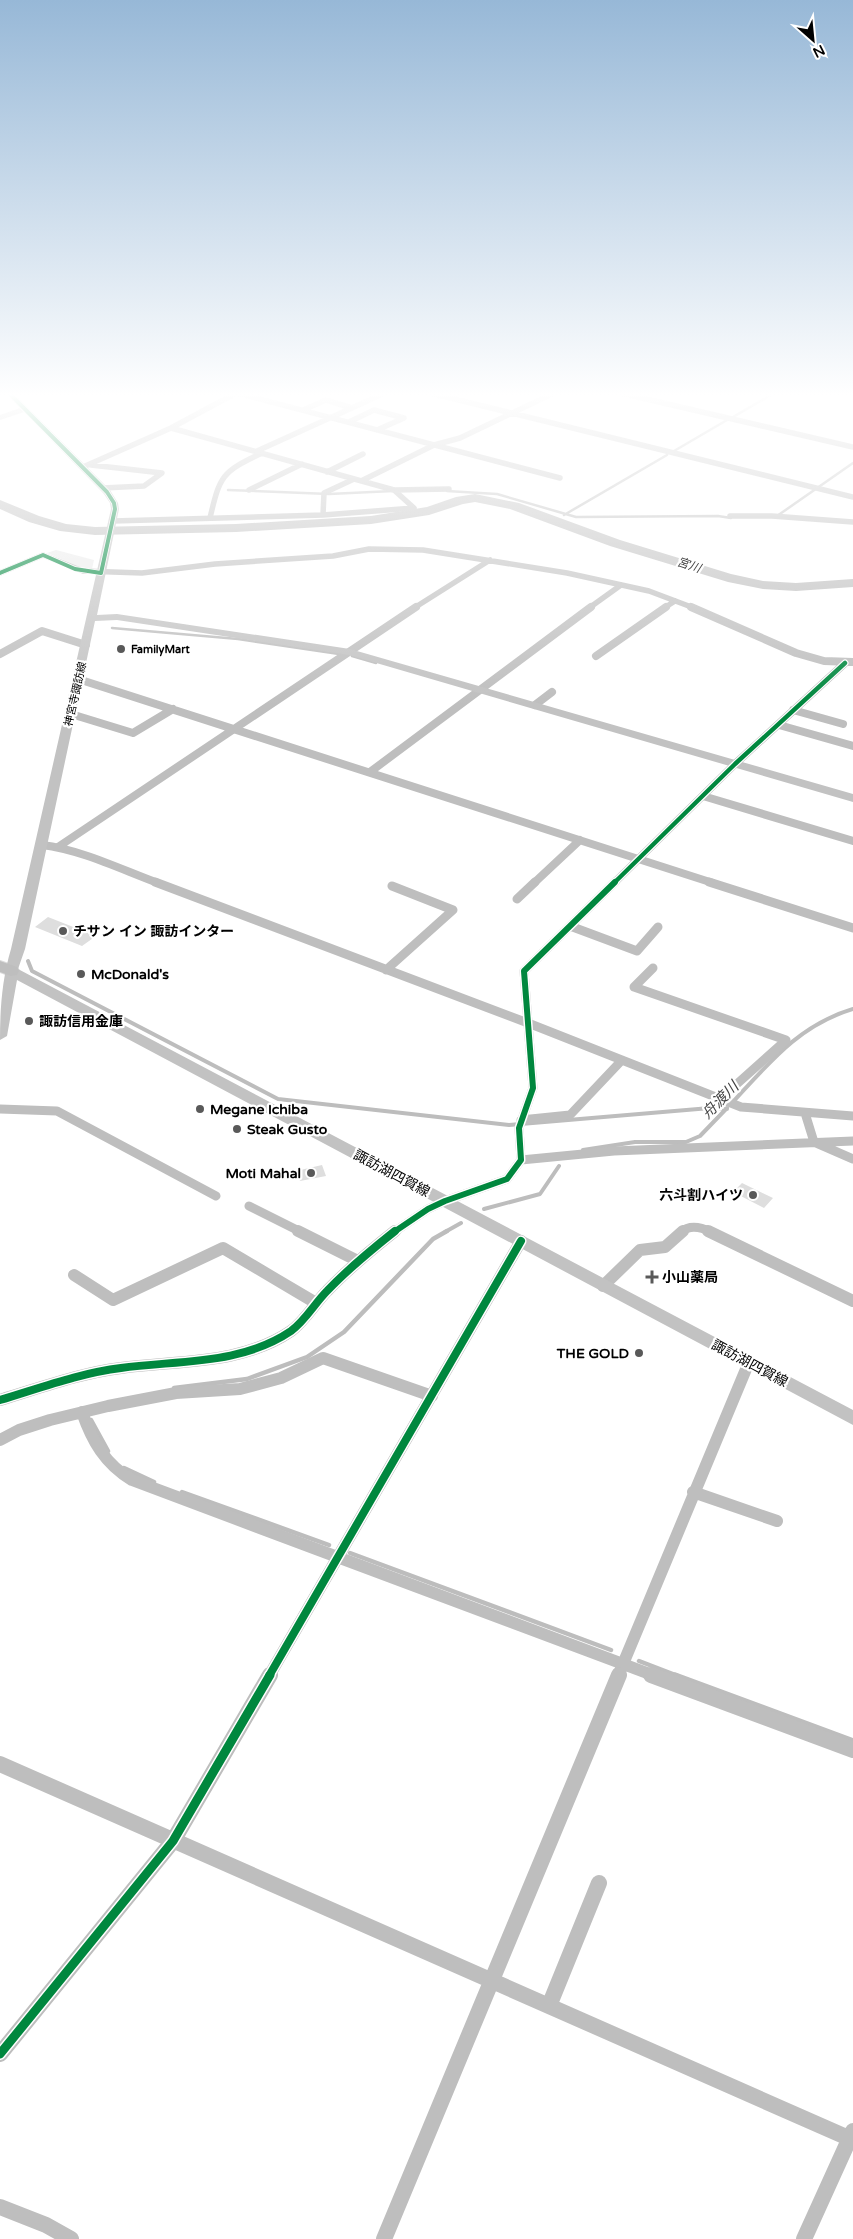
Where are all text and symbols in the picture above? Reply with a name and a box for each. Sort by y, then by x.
north arrow [788,15,838,65]
text: N [810,41,828,61]
water label: 宮川 [675,554,705,576]
marker: FamilyMart [115,643,127,655]
place label: FamilyMart [131,643,190,657]
street label: 神宮寺諏訪線 [62,660,89,728]
place label: チサン イン 諏訪インター [73,923,234,940]
marker: チサン イン 諏訪インター [57,925,69,937]
place label: McDonald's [91,966,169,983]
marker: McDonald's [75,968,87,980]
place label: 諏訪信用金庫 [39,1013,123,1030]
marker: 諏訪信用金庫 [23,1015,35,1027]
water label: 舟渡川 [698,1076,744,1122]
place label: Megane Ichiba [210,1101,308,1118]
marker: Megane Ichiba [194,1103,206,1115]
place label: Steak Gusto [247,1121,328,1138]
marker: Steak Gusto [231,1123,243,1135]
street label: 諏訪湖四賀線 [351,1146,433,1201]
place label: Moti Mahal [225,1165,301,1182]
marker: Moti Mahal [305,1167,317,1179]
place label: 六斗割ハイツ [659,1187,743,1204]
marker: 六斗割ハイツ [747,1189,759,1201]
place label: 小山薬局 [662,1269,718,1286]
marker: 小山薬局 [646,1271,658,1283]
street label: 諏訪湖四賀線 [709,1336,791,1391]
place label: THE GOLD [556,1345,629,1362]
marker: THE GOLD [633,1347,645,1359]

